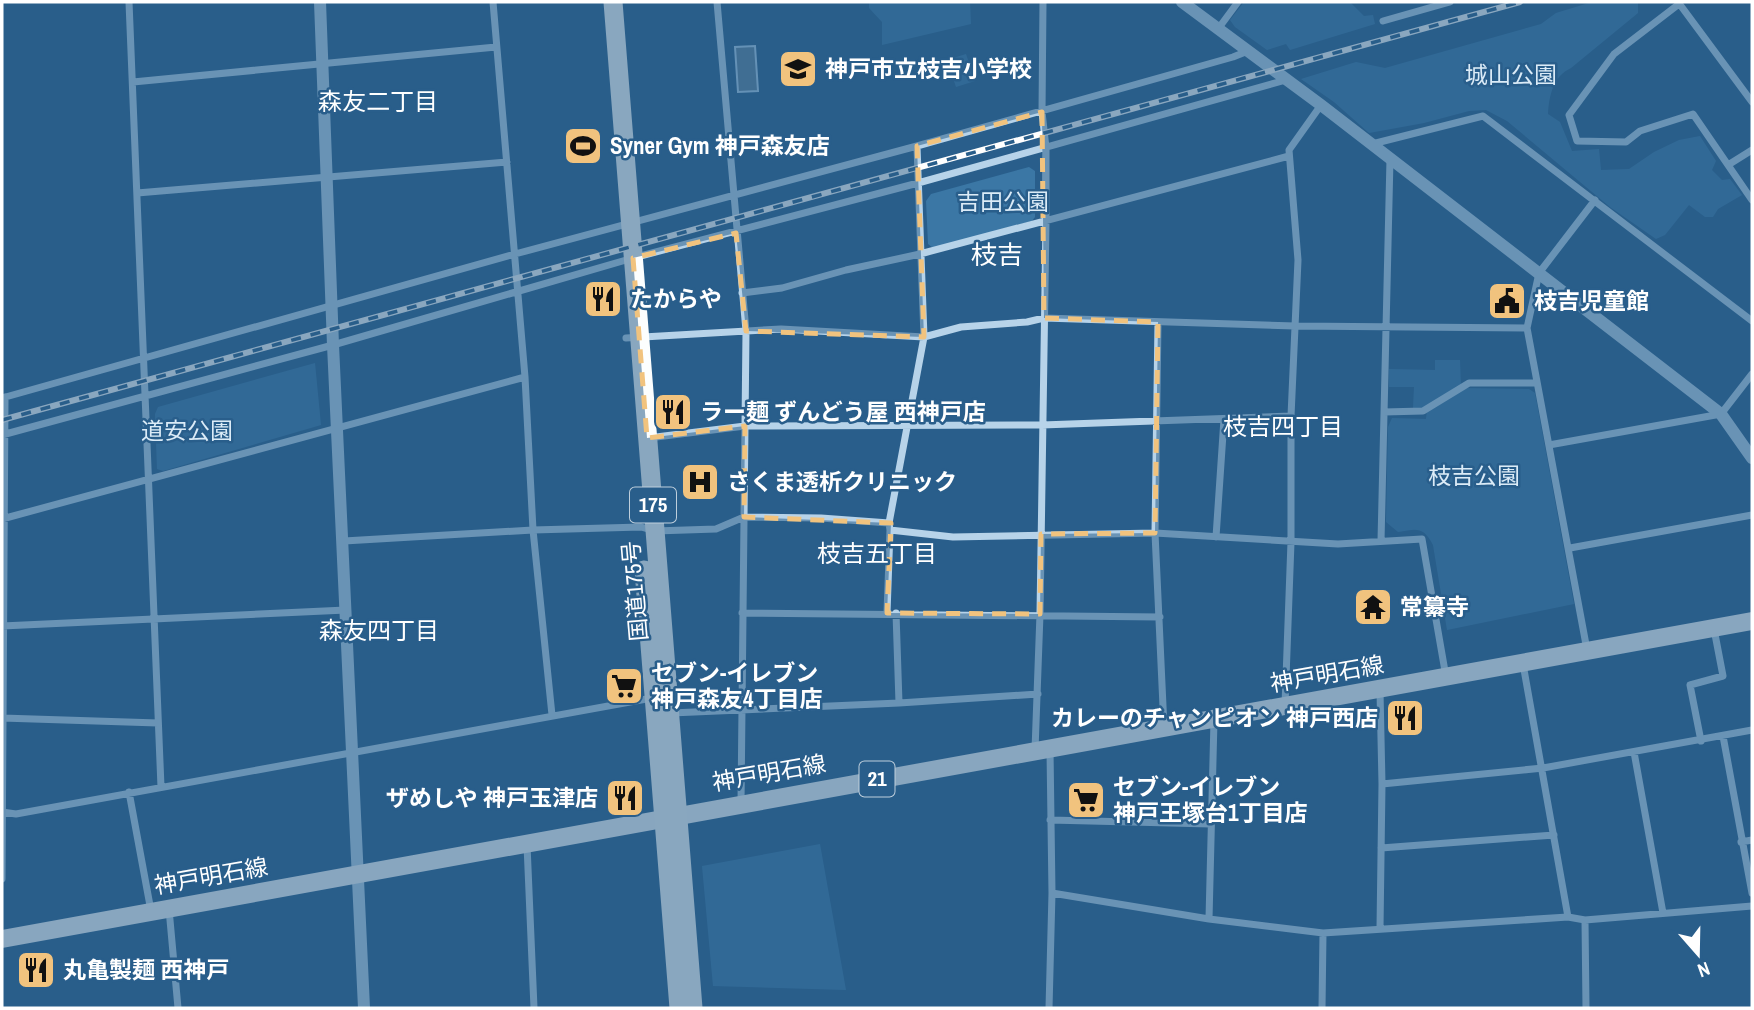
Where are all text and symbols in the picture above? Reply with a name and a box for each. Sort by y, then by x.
school or university icon: 神戸市立枝吉小学校 [777,48,819,90]
place label: 神戸市立枝吉小学校 [825,53,1032,84]
park label: 城山公園 [1465,59,1557,90]
district label: 森友二丁目 [318,85,438,117]
sports icon: Syner Gym 神戸森友店 [562,125,604,167]
place label: Syner Gym 神戸森友店 [610,130,830,161]
park label: 吉田公園 [957,186,1049,217]
district label: 枝吉 [971,237,1023,272]
restaurant icon: たからや [582,278,624,320]
public building icon: 枝吉児童館 [1486,280,1528,322]
place label: たからや [630,283,722,314]
place label: 枝吉児童館 [1534,285,1649,316]
restaurant icon: ラー麺 ずんどう屋 西神戸店 [652,391,694,433]
place label: ラー麺 ずんどう屋 西神戸店 [700,396,986,427]
district label: 枝吉四丁目 [1223,410,1343,442]
park label: 道安公園 [141,415,233,446]
park label: 枝吉公園 [1428,460,1520,491]
hospital icon: さくま透析クリニック [679,461,721,503]
place label: さくま透析クリニック [727,466,957,497]
road number: 175 [630,488,676,522]
district label: 枝吉五丁目 [817,537,937,569]
street label: 国道175号 [615,540,654,642]
temple icon: 常纂寺 [1352,586,1394,628]
place label: 常纂寺 [1400,591,1469,622]
district label: 森友四丁目 [319,614,439,646]
street label: 神戸明石線 [1268,648,1386,699]
place label: セブン-イレブン 神戸森友4丁目店 [651,657,823,714]
supermarket icon: セブン-イレブン 神戸森友4丁目店 [603,665,645,707]
restaurant icon: カレーのチャンピオン 神戸西店 [1384,697,1426,739]
place label: カレーのチャンピオン 神戸西店 [1051,702,1378,733]
street label: 神戸明石線 [710,747,828,798]
road number: 21 [860,762,894,796]
place label: セブン-イレブン 神戸王塚台1丁目店 [1113,771,1308,828]
restaurant icon: ザめしや 神戸玉津店 [604,777,646,819]
supermarket icon: セブン-イレブン 神戸王塚台1丁目店 [1065,779,1107,821]
place label: ザめしや 神戸玉津店 [386,782,598,813]
street label: 神戸明石線 [152,850,270,901]
north arrow [1663,919,1733,989]
restaurant icon: 丸亀製麺 西神戸 [15,949,57,991]
place label: 丸亀製麺 西神戸 [63,954,229,985]
text: N [1694,956,1714,984]

